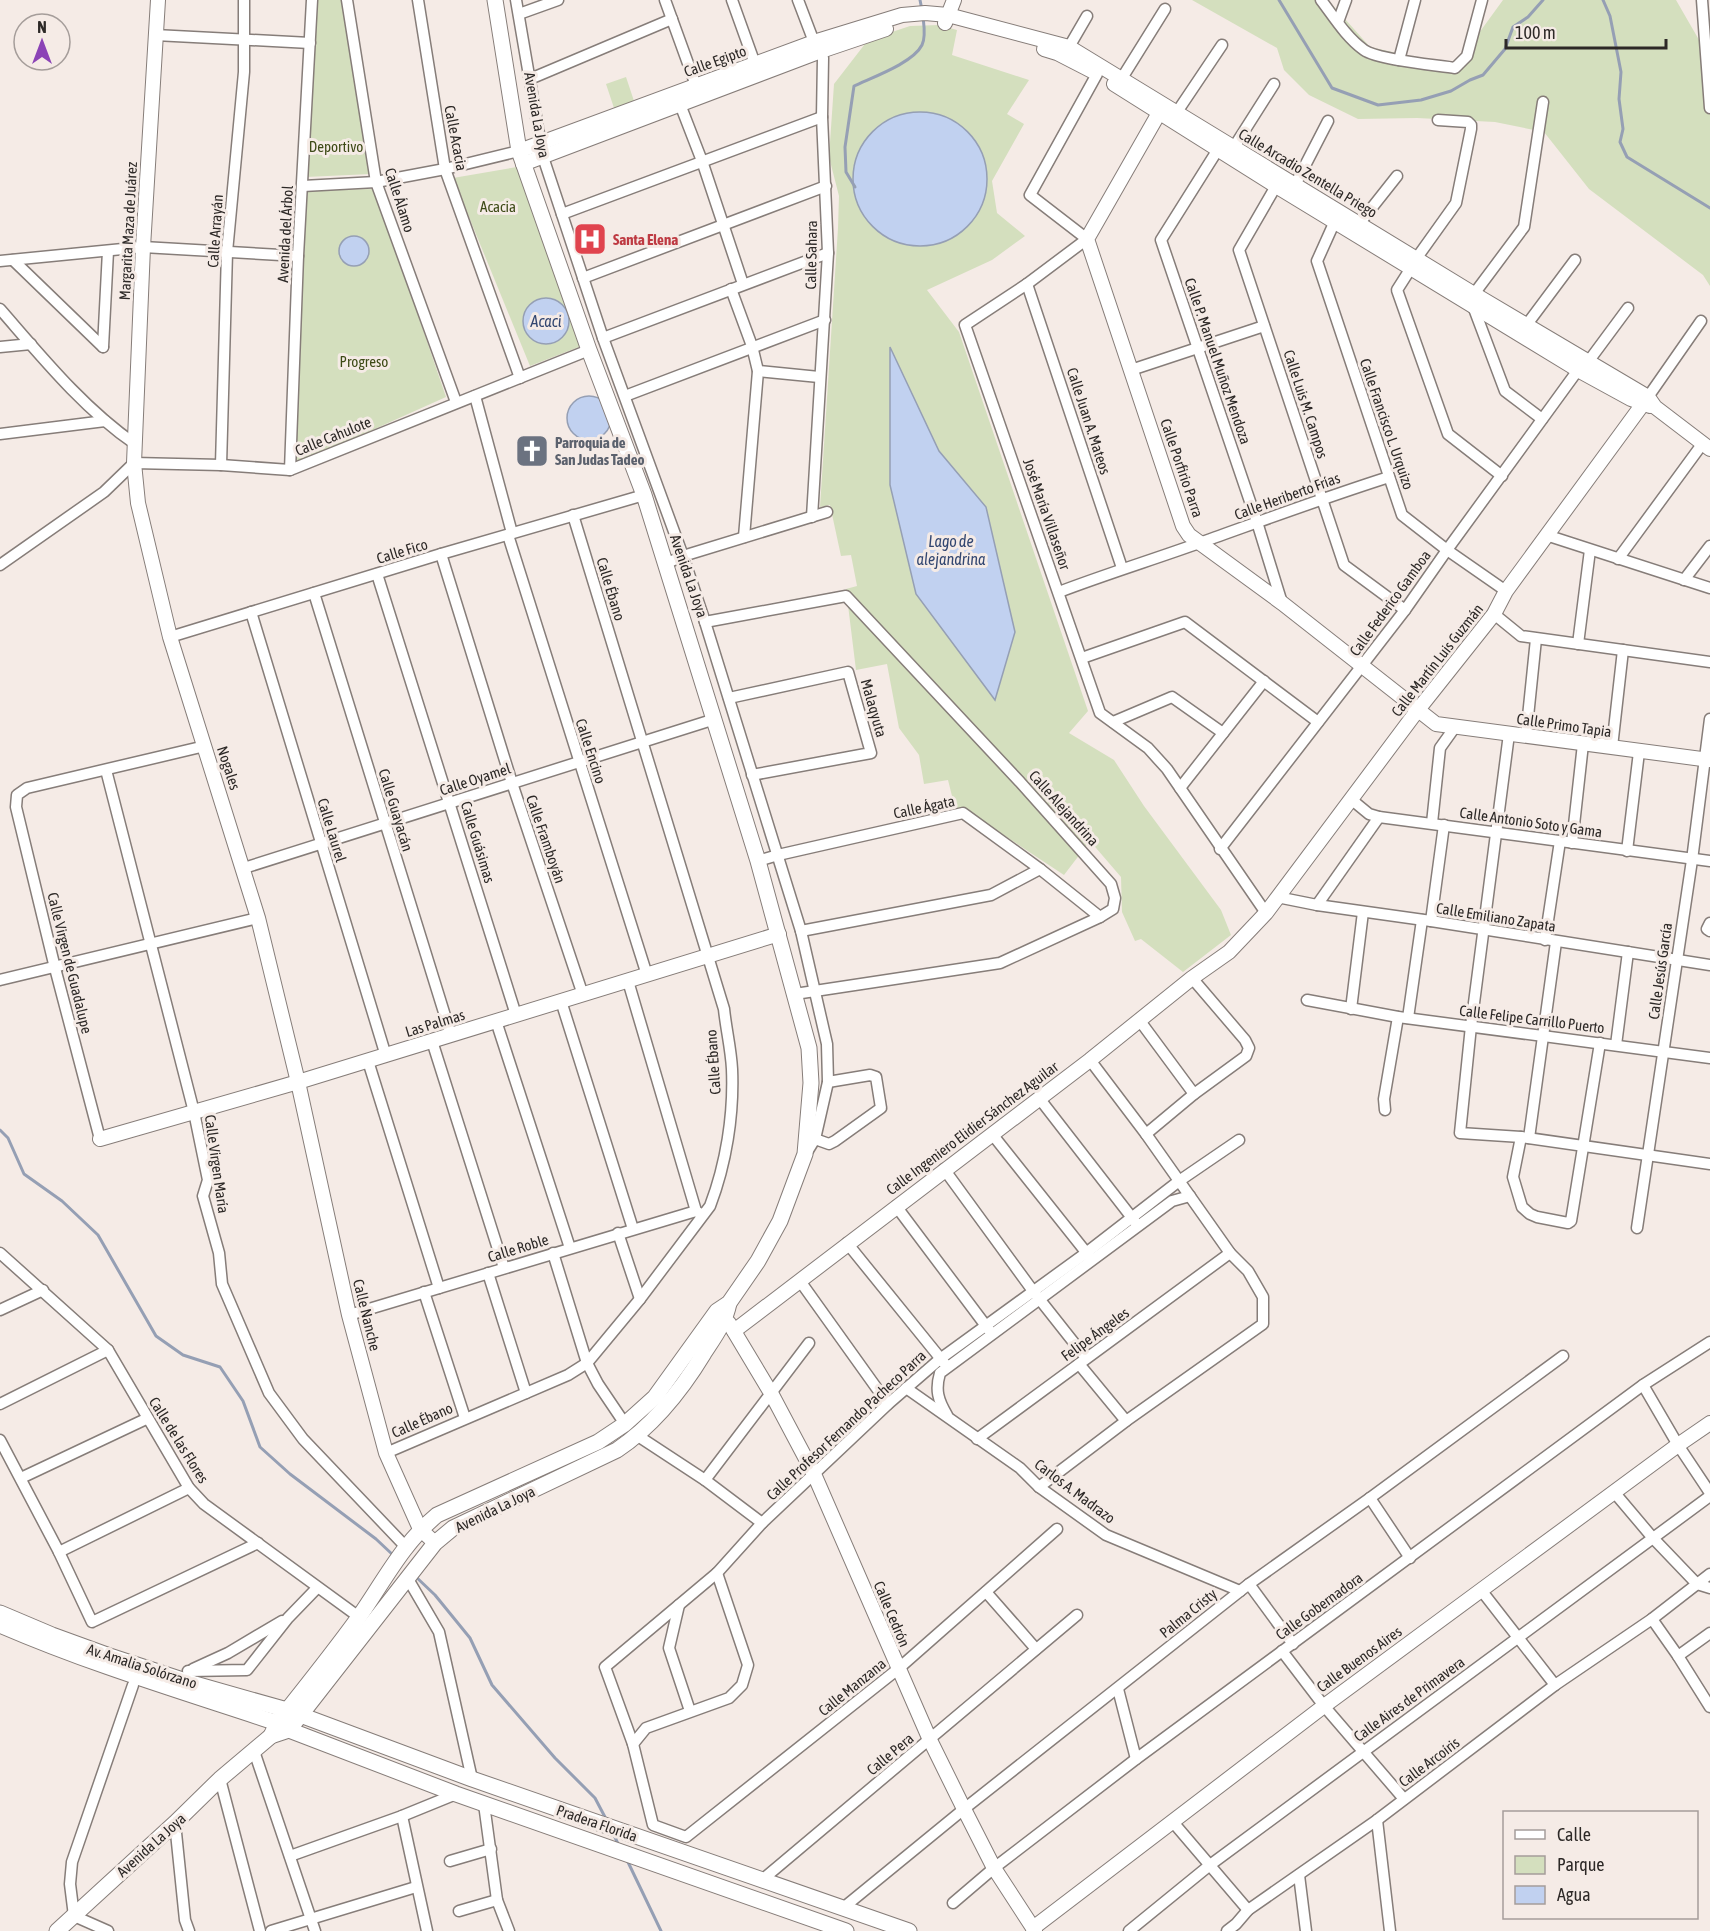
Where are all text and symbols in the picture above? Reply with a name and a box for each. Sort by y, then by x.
north arrow [12,12,72,72]
scale bar [1506,12,1666,50]
text: N [37,18,47,36]
text: 100 m [1515,22,1556,43]
street label: Calle Egipto [682,42,748,80]
street label: Avenida La Joya [521,71,553,159]
street label: Calle Acacia [441,104,471,172]
street label: Calle Arcadio Zentella Priego [1236,125,1380,221]
park label: Deportivo [309,138,363,155]
street label: Margarita Maza de Juárez [116,161,140,301]
street label: Calle Álamo [382,166,418,234]
street label: Avenida del Árbol [274,185,296,283]
street label: Calle Arrayán [204,194,226,268]
park label: Acacia [480,198,516,215]
street label: Calle Sahara [802,220,820,290]
hospital icon: Santa Elena [572,221,608,257]
place label: Santa Elena [613,231,678,248]
street label: Calle P. Manuel Muñoz Mendoza [1182,276,1254,446]
water label: Acaci [530,312,562,330]
street label: Calle Luis M. Campos [1280,348,1332,460]
park label: Progreso [340,353,388,370]
street label: Calle Francisco L. Urquizo [1357,356,1417,492]
street label: Calle Juan A. Mateos [1064,366,1114,476]
street label: Calle Cahulote [292,413,374,459]
street label: Calle Porfirio Parra [1157,417,1207,519]
church icon: Parroquia de San Judas Tadeo [514,433,550,469]
place label: Parroquia de San Judas Tadeo [555,434,645,468]
street label: José María Villaseñor [1020,456,1074,572]
street label: Calle Heriberto Frías [1232,469,1342,523]
street label: Avenida La Joya [667,532,711,620]
water label: Lago de alejandrina [917,532,986,569]
street label: Calle Fico [374,535,430,567]
street label: Calle Federico Gamboa [1346,547,1434,659]
street label: Calle Ébano [593,555,629,623]
street label: Calle Martín Luis Guzmán [1388,600,1486,720]
street label: Malaqyuta [858,677,890,739]
street label: Calle Primo Tapia [1515,710,1613,740]
street label: Calle Encino [573,716,609,786]
street label: Nogales [214,744,244,792]
street label: Calle Oyamel [437,760,513,798]
street label: Calle Guayacán [375,767,417,853]
street label: Calle Alejandrina [1026,767,1102,849]
street label: Calle Ágata [892,792,956,822]
street label: Calle Framboyán [523,793,569,885]
street label: Calle Laurel [314,796,350,864]
street label: Calle Guásimas [458,799,498,885]
street label: Calle Antonio Soto y Gama [1459,804,1603,840]
street label: Calle Virgen de Guadalupe [44,891,96,1036]
street label: Calle Emiliano Zapata [1435,899,1557,935]
street label: Calle Jesús García [1645,922,1675,1020]
street label: Calle Felipe Carrillo Puerto [1458,1002,1606,1036]
street label: Las Palmas [403,1006,467,1040]
street label: Calle Ébano [702,1029,724,1095]
street label: Calle Ingeniero Elidier Sánchez Aguilar [883,1057,1062,1198]
street label: Calle Virgen María [202,1114,232,1214]
street label: Calle Roble [486,1231,551,1265]
street label: Calle Nanche [350,1277,384,1353]
street label: Felipe Ángeles [1058,1304,1132,1364]
street label: Calle Profesor Fernando Pacheco Parra [763,1347,929,1503]
street label: Calle de las Flores [146,1394,212,1486]
street label: Calle Ébano [389,1399,455,1441]
street label: Carlos A. Madrazo [1032,1455,1118,1527]
street label: Avenida La Joya [452,1482,538,1536]
street label: Calle Gobernadora [1272,1569,1366,1643]
street label: Calle Cedrón [871,1579,913,1649]
street label: Palma Cristy [1156,1585,1220,1641]
street label: Calle Buenos Aires [1313,1623,1405,1695]
street label: Av. Amalia Solórzano [85,1640,199,1692]
street label: Calle Aires de Primavera [1350,1653,1468,1745]
street label: Calle Manzana [815,1655,889,1719]
street label: Calle Pera [863,1730,917,1778]
street label: Calle Arcoíris [1395,1734,1463,1790]
street label: Pradera Florida [554,1801,640,1845]
street label: Avenida La Joya [113,1810,189,1880]
legend [1503,1811,1698,1919]
text: Calle [1557,1824,1591,1845]
text: Parque [1557,1854,1605,1875]
text: Agua [1557,1884,1591,1905]

